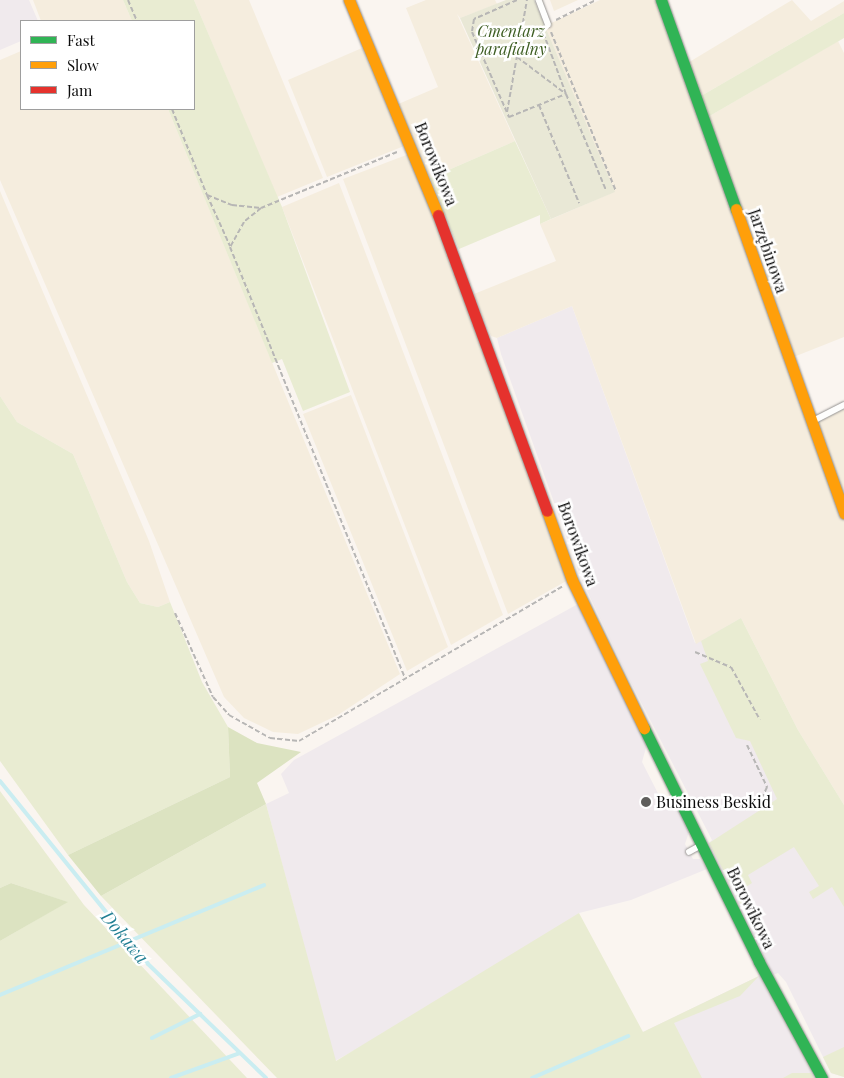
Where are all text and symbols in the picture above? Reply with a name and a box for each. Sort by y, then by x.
legend [20,20,195,110]
park label: Cmentarz parafialny [475,21,547,59]
text: Fast [67,30,95,50]
text: Slow [67,55,99,75]
text: Jam [67,80,92,100]
street label: Borowikowa [411,119,461,209]
street label: Jarzębinowa [745,206,791,296]
street label: Borowikowa [554,499,602,589]
place label: Business Beskid [656,792,771,812]
marker: Business Beskid [640,796,652,808]
street label: Borowikowa [723,864,779,952]
water label: Dokawa [97,906,153,968]

